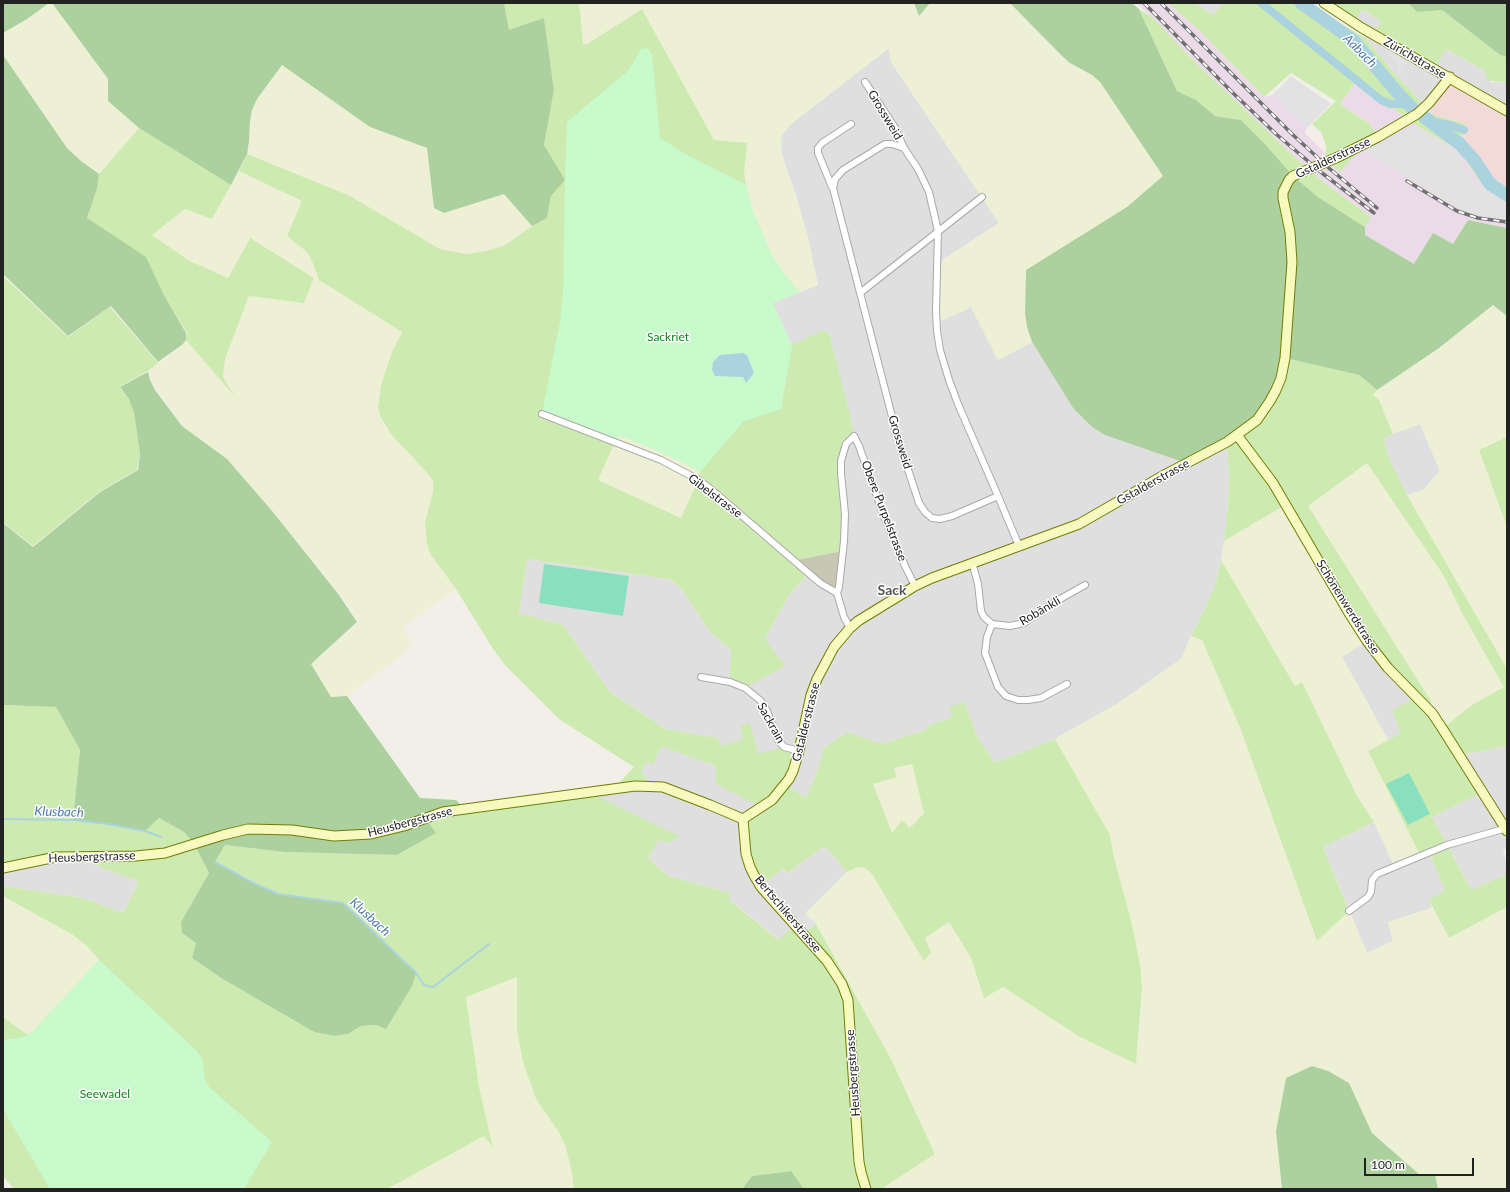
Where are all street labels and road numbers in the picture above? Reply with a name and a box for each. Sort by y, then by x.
street label: Zürichstrasse [1381,34,1449,82]
street label: Grossweid [865,88,905,142]
street label: Gstalderstrasse [1293,134,1373,182]
street label: Grossweid [885,413,915,471]
street label: Gstalderstrasse [1114,456,1192,508]
street label: Obere Purpelstrasse [858,459,910,563]
street label: Gibelstrasse [685,471,745,521]
street label: Schönenwerdstrasse [1313,557,1383,657]
street label: Robänkli [1017,593,1063,629]
street label: Gstalderstrasse [789,681,823,763]
street label: Sackrain [754,700,788,746]
street label: Heusbergstrasse [366,804,454,840]
street label: Heusbergstrasse [48,848,136,866]
street label: Bertschikerstrasse [752,873,824,955]
street label: Heusbergstrasse [843,1029,863,1117]

